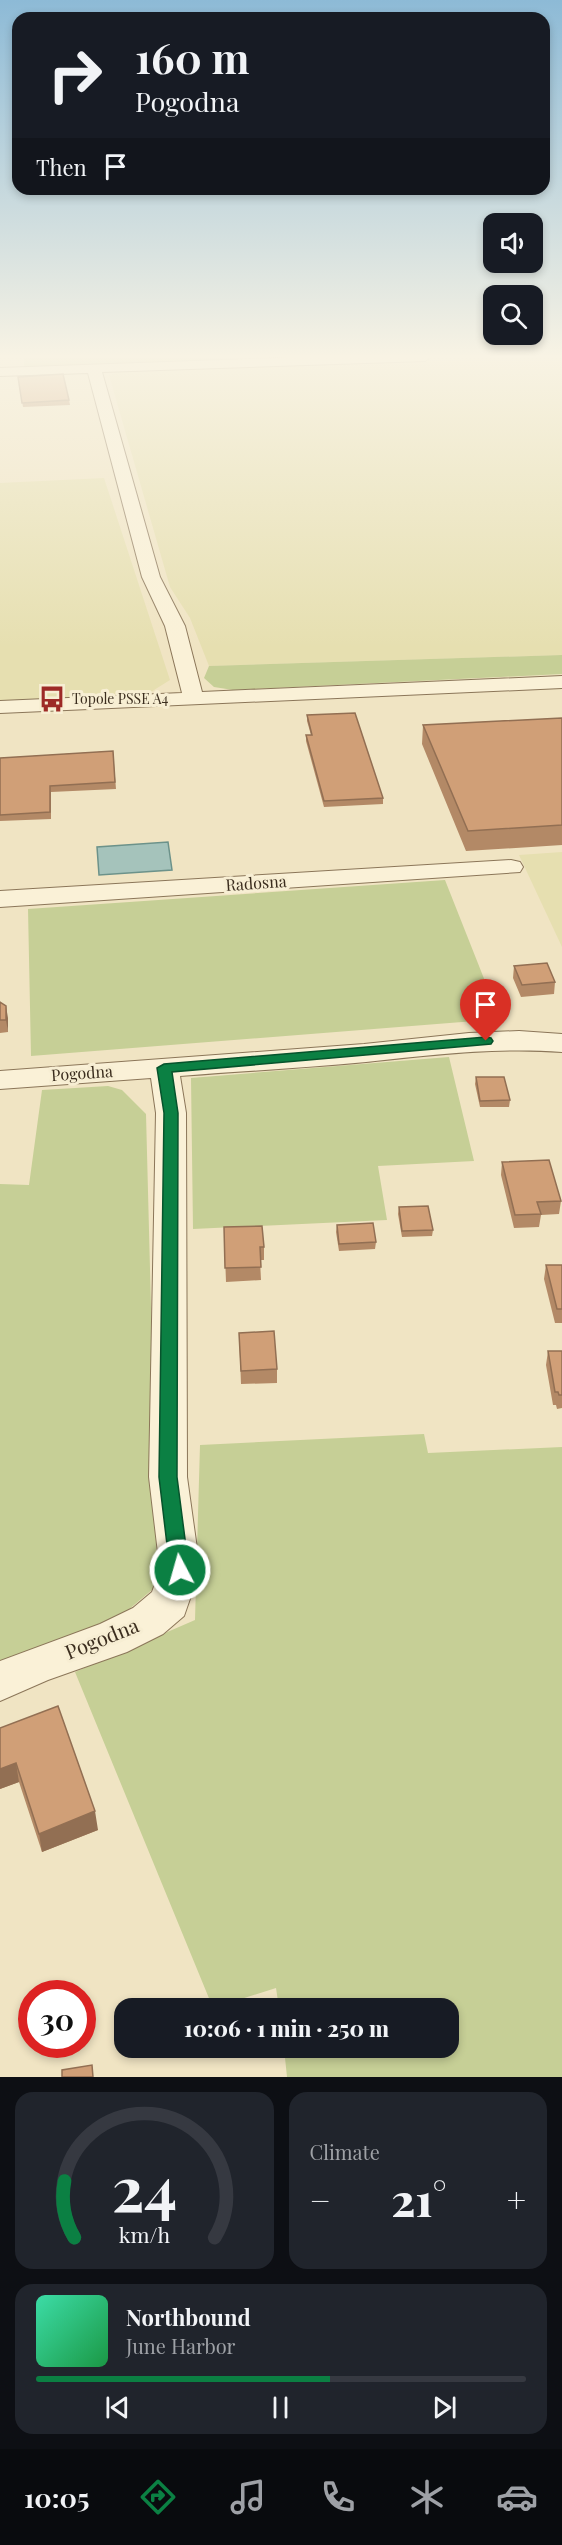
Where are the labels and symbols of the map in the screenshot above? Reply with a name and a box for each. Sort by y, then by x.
bus stop icon: Topole PSSE A4 [37,684,67,714]
place label: Topole PSSE A4 [72,689,169,708]
street label: Radosna [225,870,287,895]
pin [460,979,511,1041]
street label: Pogodna [50,1060,114,1085]
position arrow [148,1538,212,1602]
street label: Pogodna [61,1611,142,1665]
speed limit sign: 30 [18,1980,96,2058]

